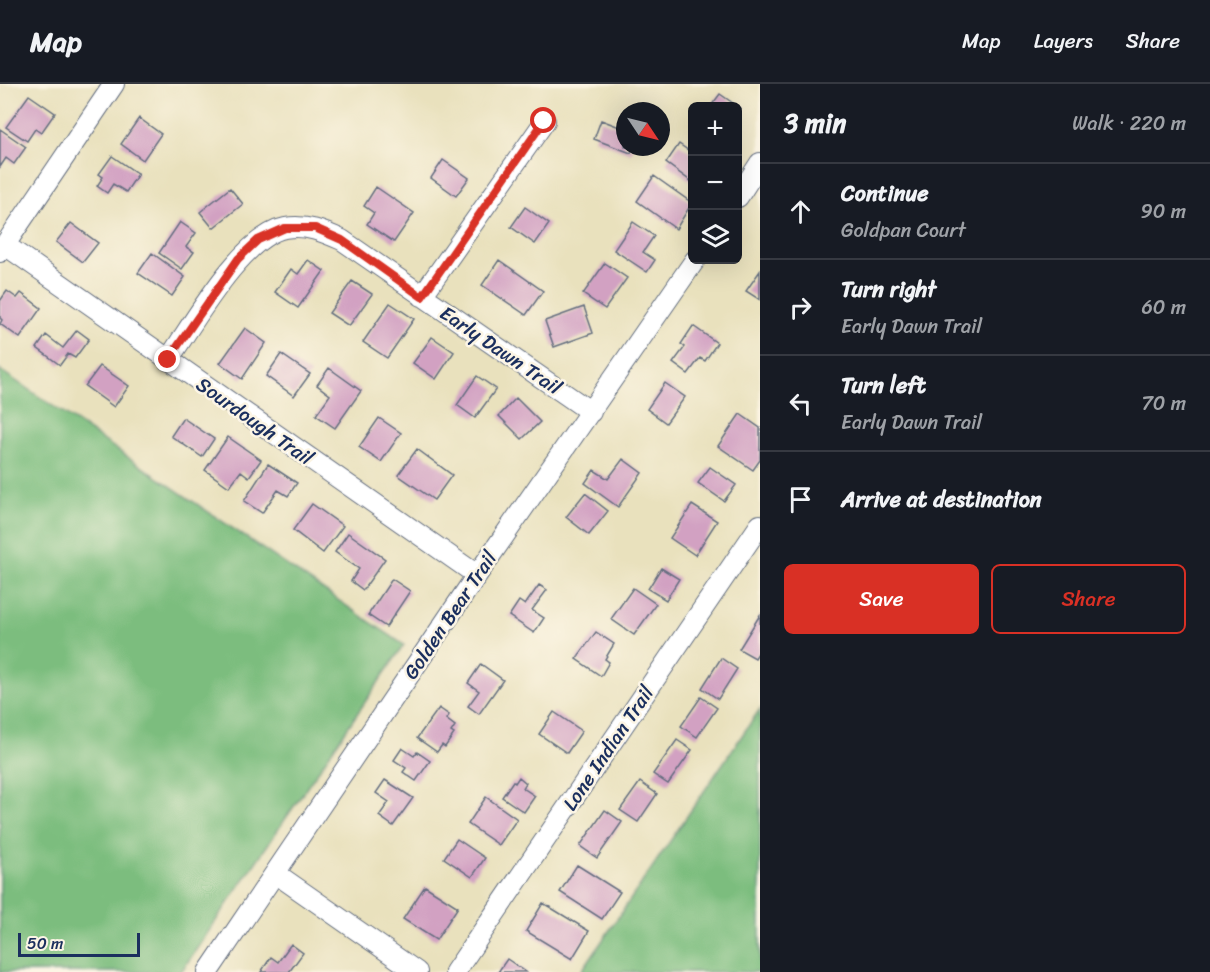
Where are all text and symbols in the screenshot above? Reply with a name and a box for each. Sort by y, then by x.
text: Map [30,17,82,66]
text: Map [962,22,1001,60]
text: Layers [1034,22,1093,60]
text: Share [1126,22,1180,60]
text: 3 min [784,100,846,146]
north arrow [616,102,670,156]
map controls [688,102,742,264]
button: + [688,102,742,156]
text: Walk · 220 m [1072,106,1186,141]
route start [530,107,556,133]
button: − [688,156,742,210]
text: Continue [841,174,929,213]
text: 90 m [1141,194,1186,229]
icon: ahead [784,195,817,228]
button: layers [688,210,742,264]
text: Goldpan Court [841,213,966,248]
text: Turn right [841,270,936,309]
text: 60 m [1141,290,1186,325]
icon: right [784,291,817,324]
street label: Early Dawn Trail [432,296,570,405]
text: Early Dawn Trail [841,309,982,344]
route end [154,346,180,372]
text: Turn left [841,366,926,405]
street label: Sourdough Trail [188,368,321,475]
text: 70 m [1141,386,1186,421]
icon: left [784,387,817,420]
text: Early Dawn Trail [841,405,982,440]
text: Arrive at destination [841,480,1042,519]
icon: arrive [784,483,817,516]
street label: Golden Bear Trail [394,543,507,687]
button: Save [784,564,979,634]
button: Share [991,564,1186,634]
street label: Lone Indian Trail [553,678,664,818]
text: 50 m [27,929,63,958]
scale bar [18,930,140,958]

